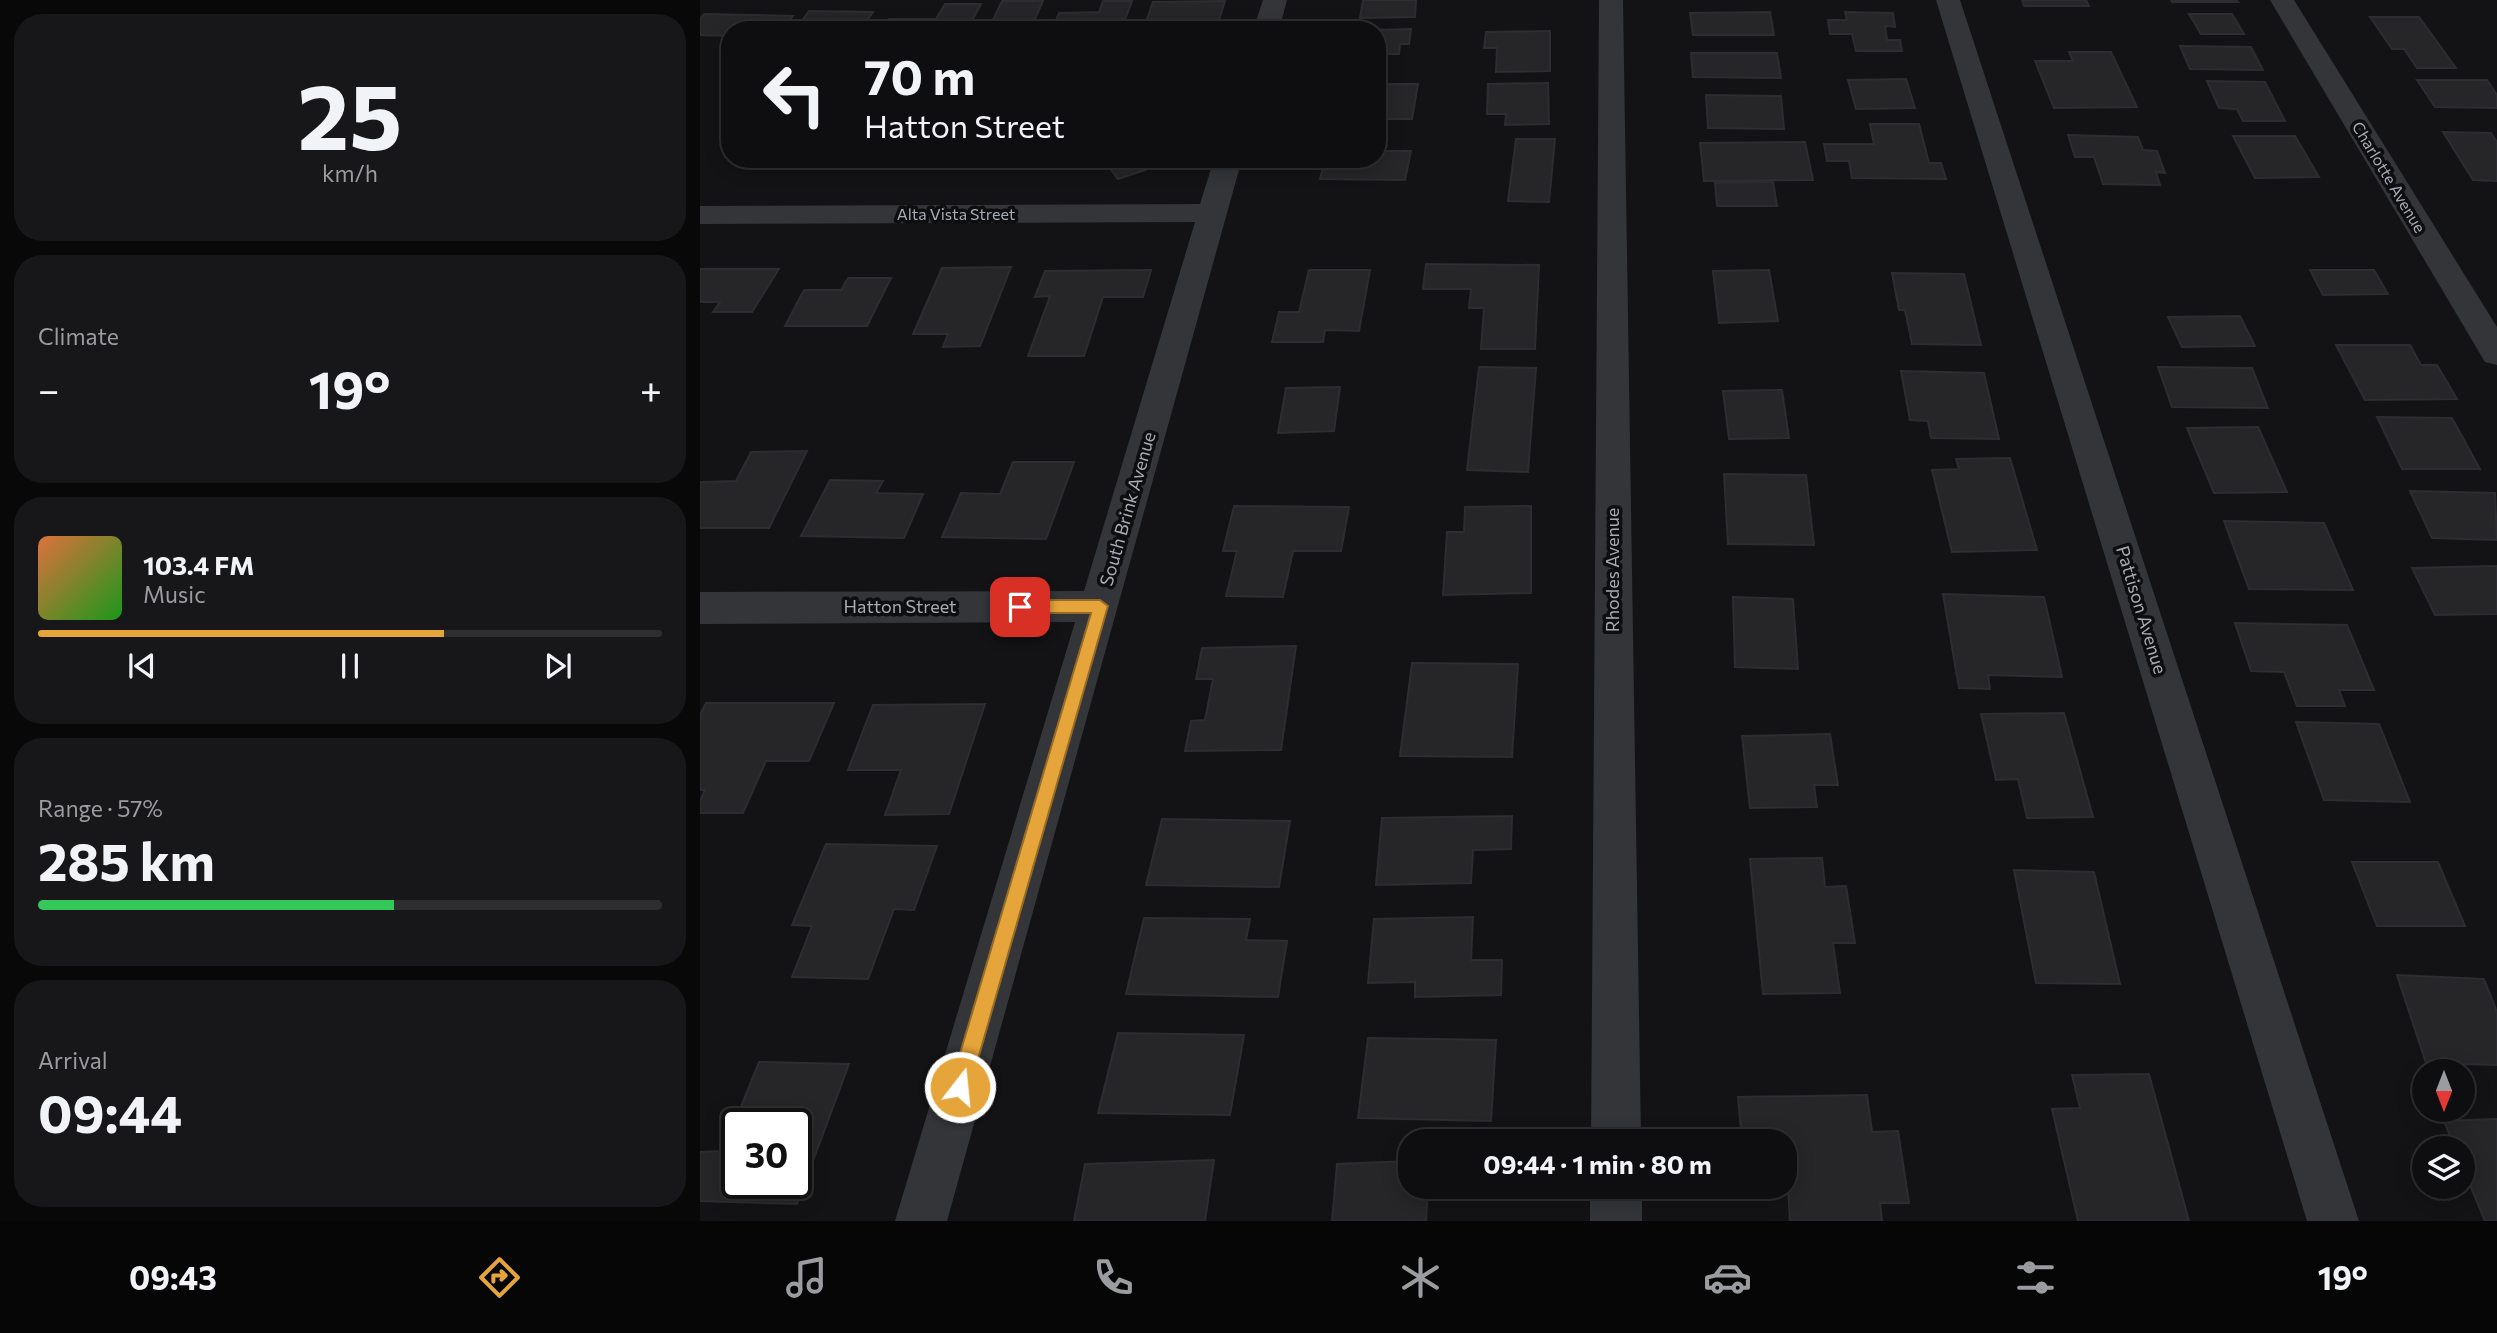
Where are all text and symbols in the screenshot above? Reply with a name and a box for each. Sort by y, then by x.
text: 70 m [864,45,975,105]
icon: left [749,49,840,140]
text: 25 [298,57,402,169]
text: Hatton Street [864,105,1065,145]
street label: Charlotte Avenue [2349,118,2430,236]
text: km/h [322,159,378,187]
street label: Alta Vista Street [897,204,1016,223]
text: Climate [38,322,119,350]
text: 19° [309,356,390,420]
text: − [38,365,60,412]
text: + [640,365,662,412]
street label: South Brink Avenue [1094,429,1160,588]
street label: Rhodes Avenue [1601,508,1623,632]
street label: Pattison Avenue [2112,543,2172,676]
text: 103.4 FM [143,549,254,580]
pin [990,577,1050,637]
text: Music [143,580,206,608]
icon: arrive [1001,588,1039,626]
street label: Hatton Street [844,595,956,617]
icon: previous [123,647,161,685]
icon: pause [331,647,369,685]
icon: next [539,647,577,685]
text: Range · 57% [38,794,163,822]
text: 285 km [38,828,215,892]
text: Arrival [38,1046,108,1074]
position arrow [923,1050,997,1124]
north arrow [2412,1059,2474,1122]
map controls [2412,1059,2475,1199]
text: 09:44 [38,1080,182,1144]
speed limit sign: 30 [721,1108,812,1199]
button: layers [2412,1136,2475,1199]
text: 09:44 · 1 min · 80 m [1483,1148,1712,1179]
icon: directions [475,1253,524,1302]
icon: music [782,1253,831,1302]
icon: phone [1089,1253,1138,1302]
icon: climate [1396,1253,1445,1302]
icon: car [1703,1253,1752,1302]
icon: filters [2011,1253,2060,1302]
text: 09:43 [129,1257,217,1297]
text: 19° [2318,1257,2368,1297]

